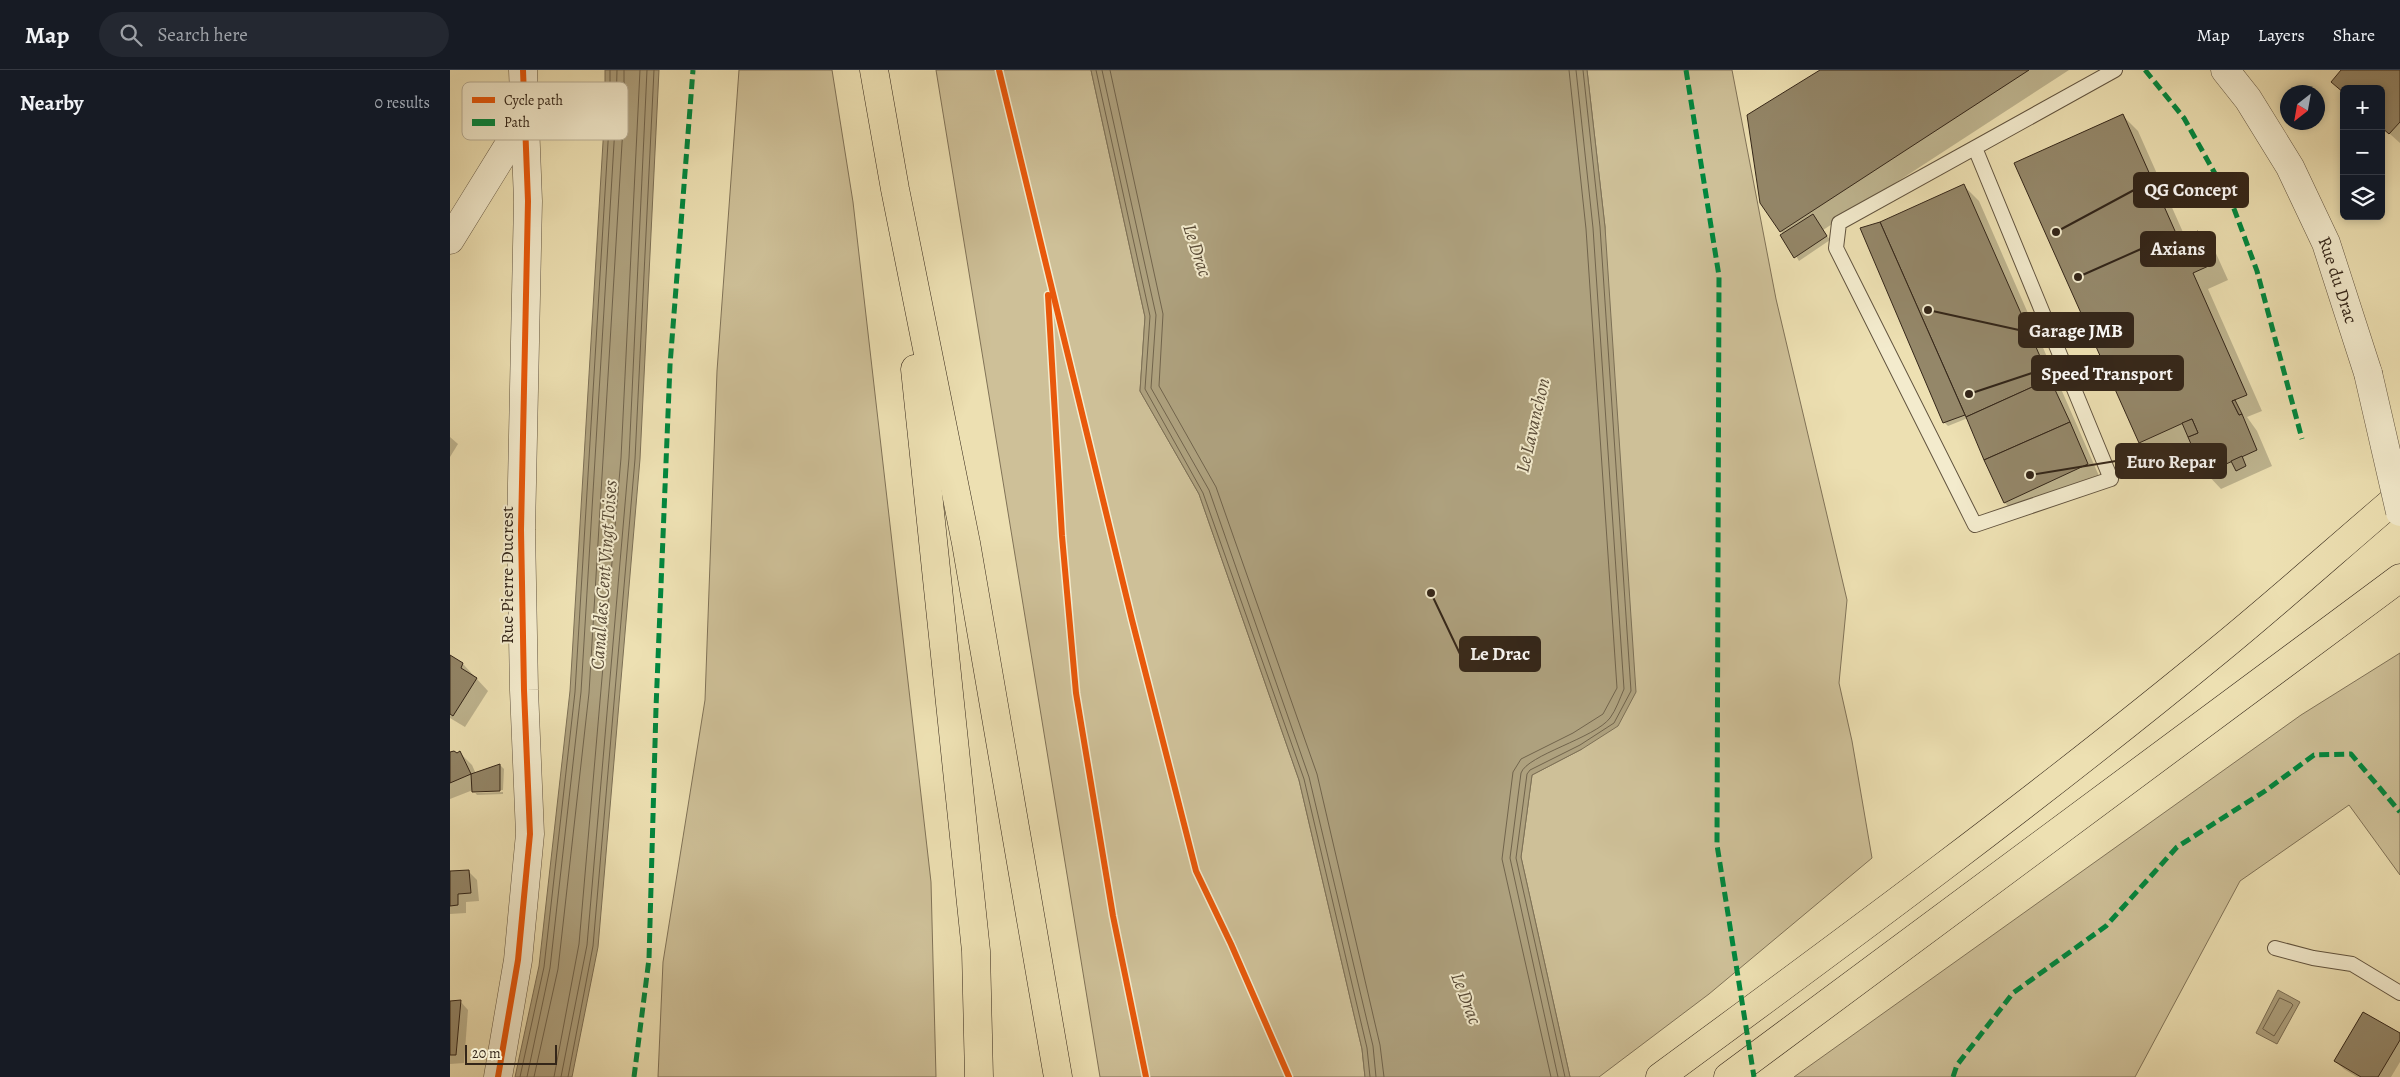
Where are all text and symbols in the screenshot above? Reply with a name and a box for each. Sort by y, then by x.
search box [99,12,449,57]
text: Map [25,19,69,51]
icon: search [117,21,145,49]
text: Search here [157,22,248,48]
text: Map [2197,23,2230,47]
text: Layers [2258,23,2305,47]
text: Share [2333,23,2375,47]
legend [462,82,628,140]
north arrow [2280,85,2325,130]
map controls [2340,85,2385,220]
button: + [2340,85,2385,130]
text: Nearby [20,89,83,117]
text: Cycle path [504,91,564,110]
text: 0 results [374,92,430,114]
text: Path [504,113,531,132]
button: − [2340,130,2385,175]
callout: QG Concept [2134,173,2248,207]
button: layers [2340,175,2385,220]
text: QG Concept [2144,177,2239,203]
water label: Le Drac [1176,221,1218,280]
callout: Axians [2141,232,2215,266]
street label: Rue du Drac [2313,232,2363,327]
text: Axians [2150,236,2206,262]
callout: Garage JMB [2019,313,2133,347]
text: Garage JMB [2029,318,2123,344]
callout: Speed Transport [2032,356,2183,390]
text: Speed Transport [2041,361,2173,387]
water label: Le Lavanchon [1509,375,1556,475]
callout: Euro Repar [2116,444,2226,478]
text: Euro Repar [2126,449,2216,475]
water label: Canal des Cent Vingt Toises [584,479,624,671]
street label: Rue Pierre Ducrest [495,506,519,644]
callout: Le Drac [1460,637,1540,671]
text: Le Drac [1470,641,1530,667]
water label: Le Drac [1444,969,1488,1029]
scale bar [465,1042,558,1065]
text: 20 m [472,1044,501,1063]

